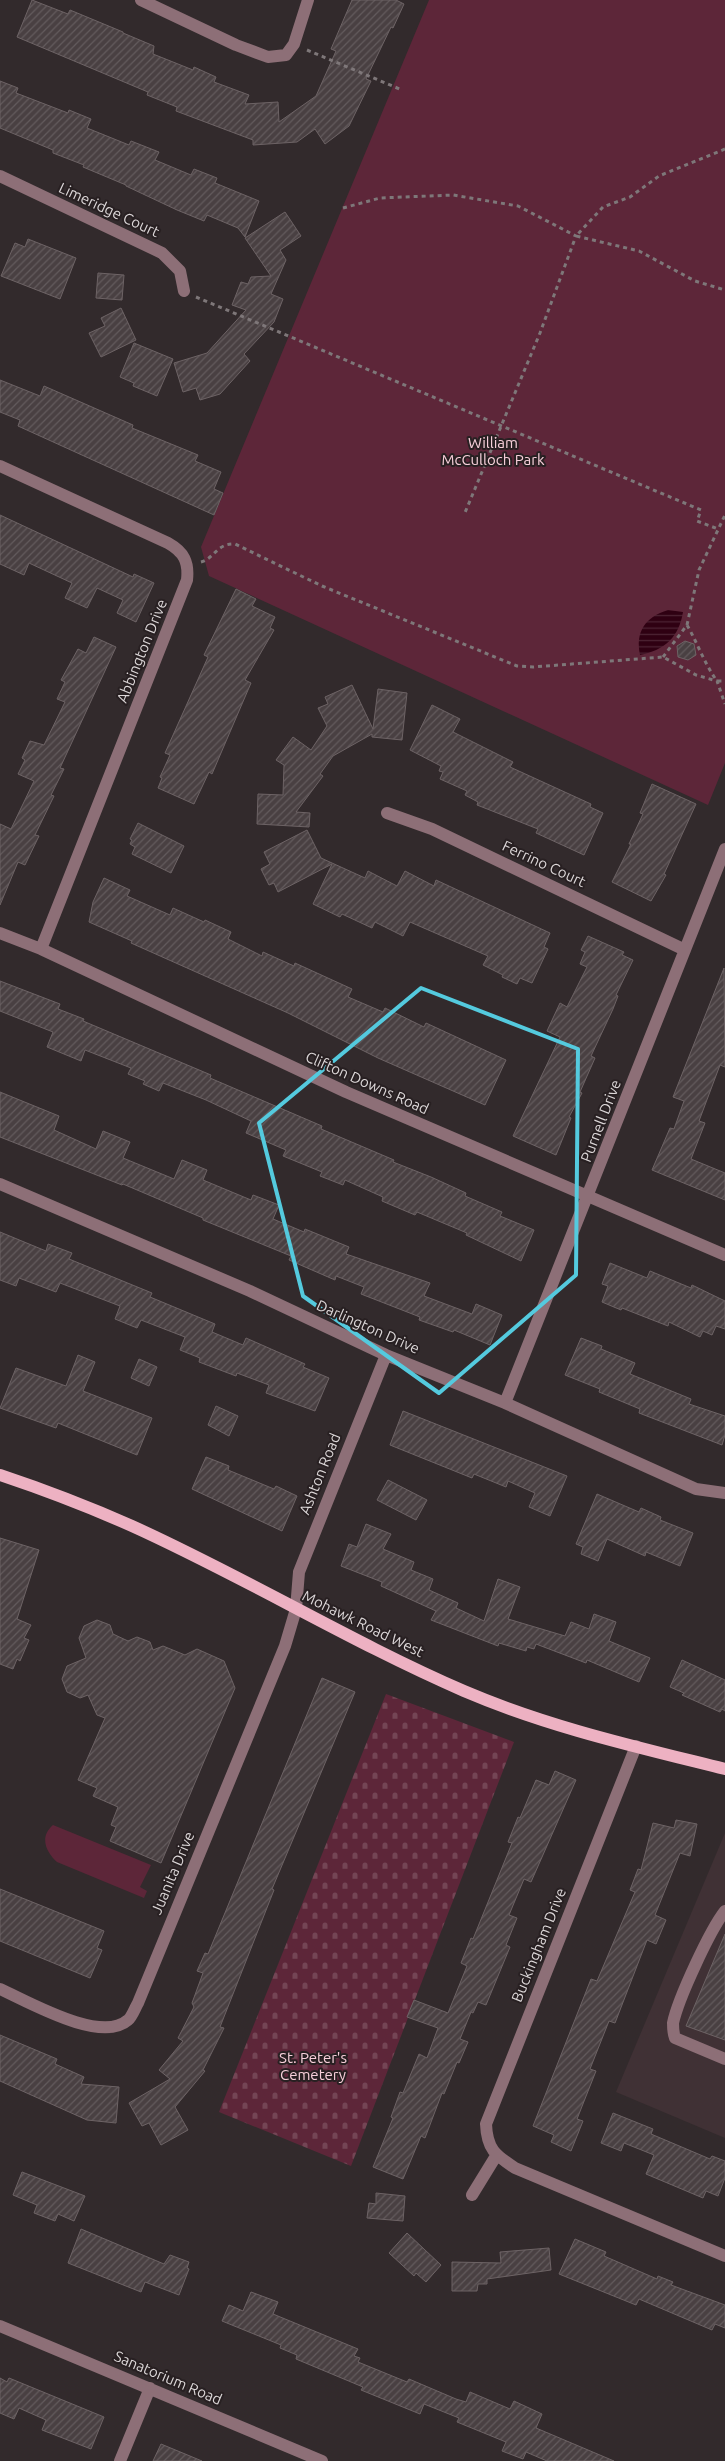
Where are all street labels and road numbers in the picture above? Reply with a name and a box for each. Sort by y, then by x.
street label: Limeridge Court [56,179,162,240]
street label: Abbington Drive [113,597,170,705]
street label: Ferrino Court [500,837,589,890]
street label: Clifton Downs Road [303,1048,432,1117]
street label: Purnell Drive [577,1077,624,1164]
street label: Darlington Drive [314,1296,422,1357]
street label: Ashton Road [296,1431,344,1517]
street label: Mohawk Road West [300,1587,427,1660]
street label: Juanita Drive [147,1829,198,1917]
street label: Buckingham Drive [508,1885,569,2004]
street label: Sanatorium Road [112,2347,225,2408]

